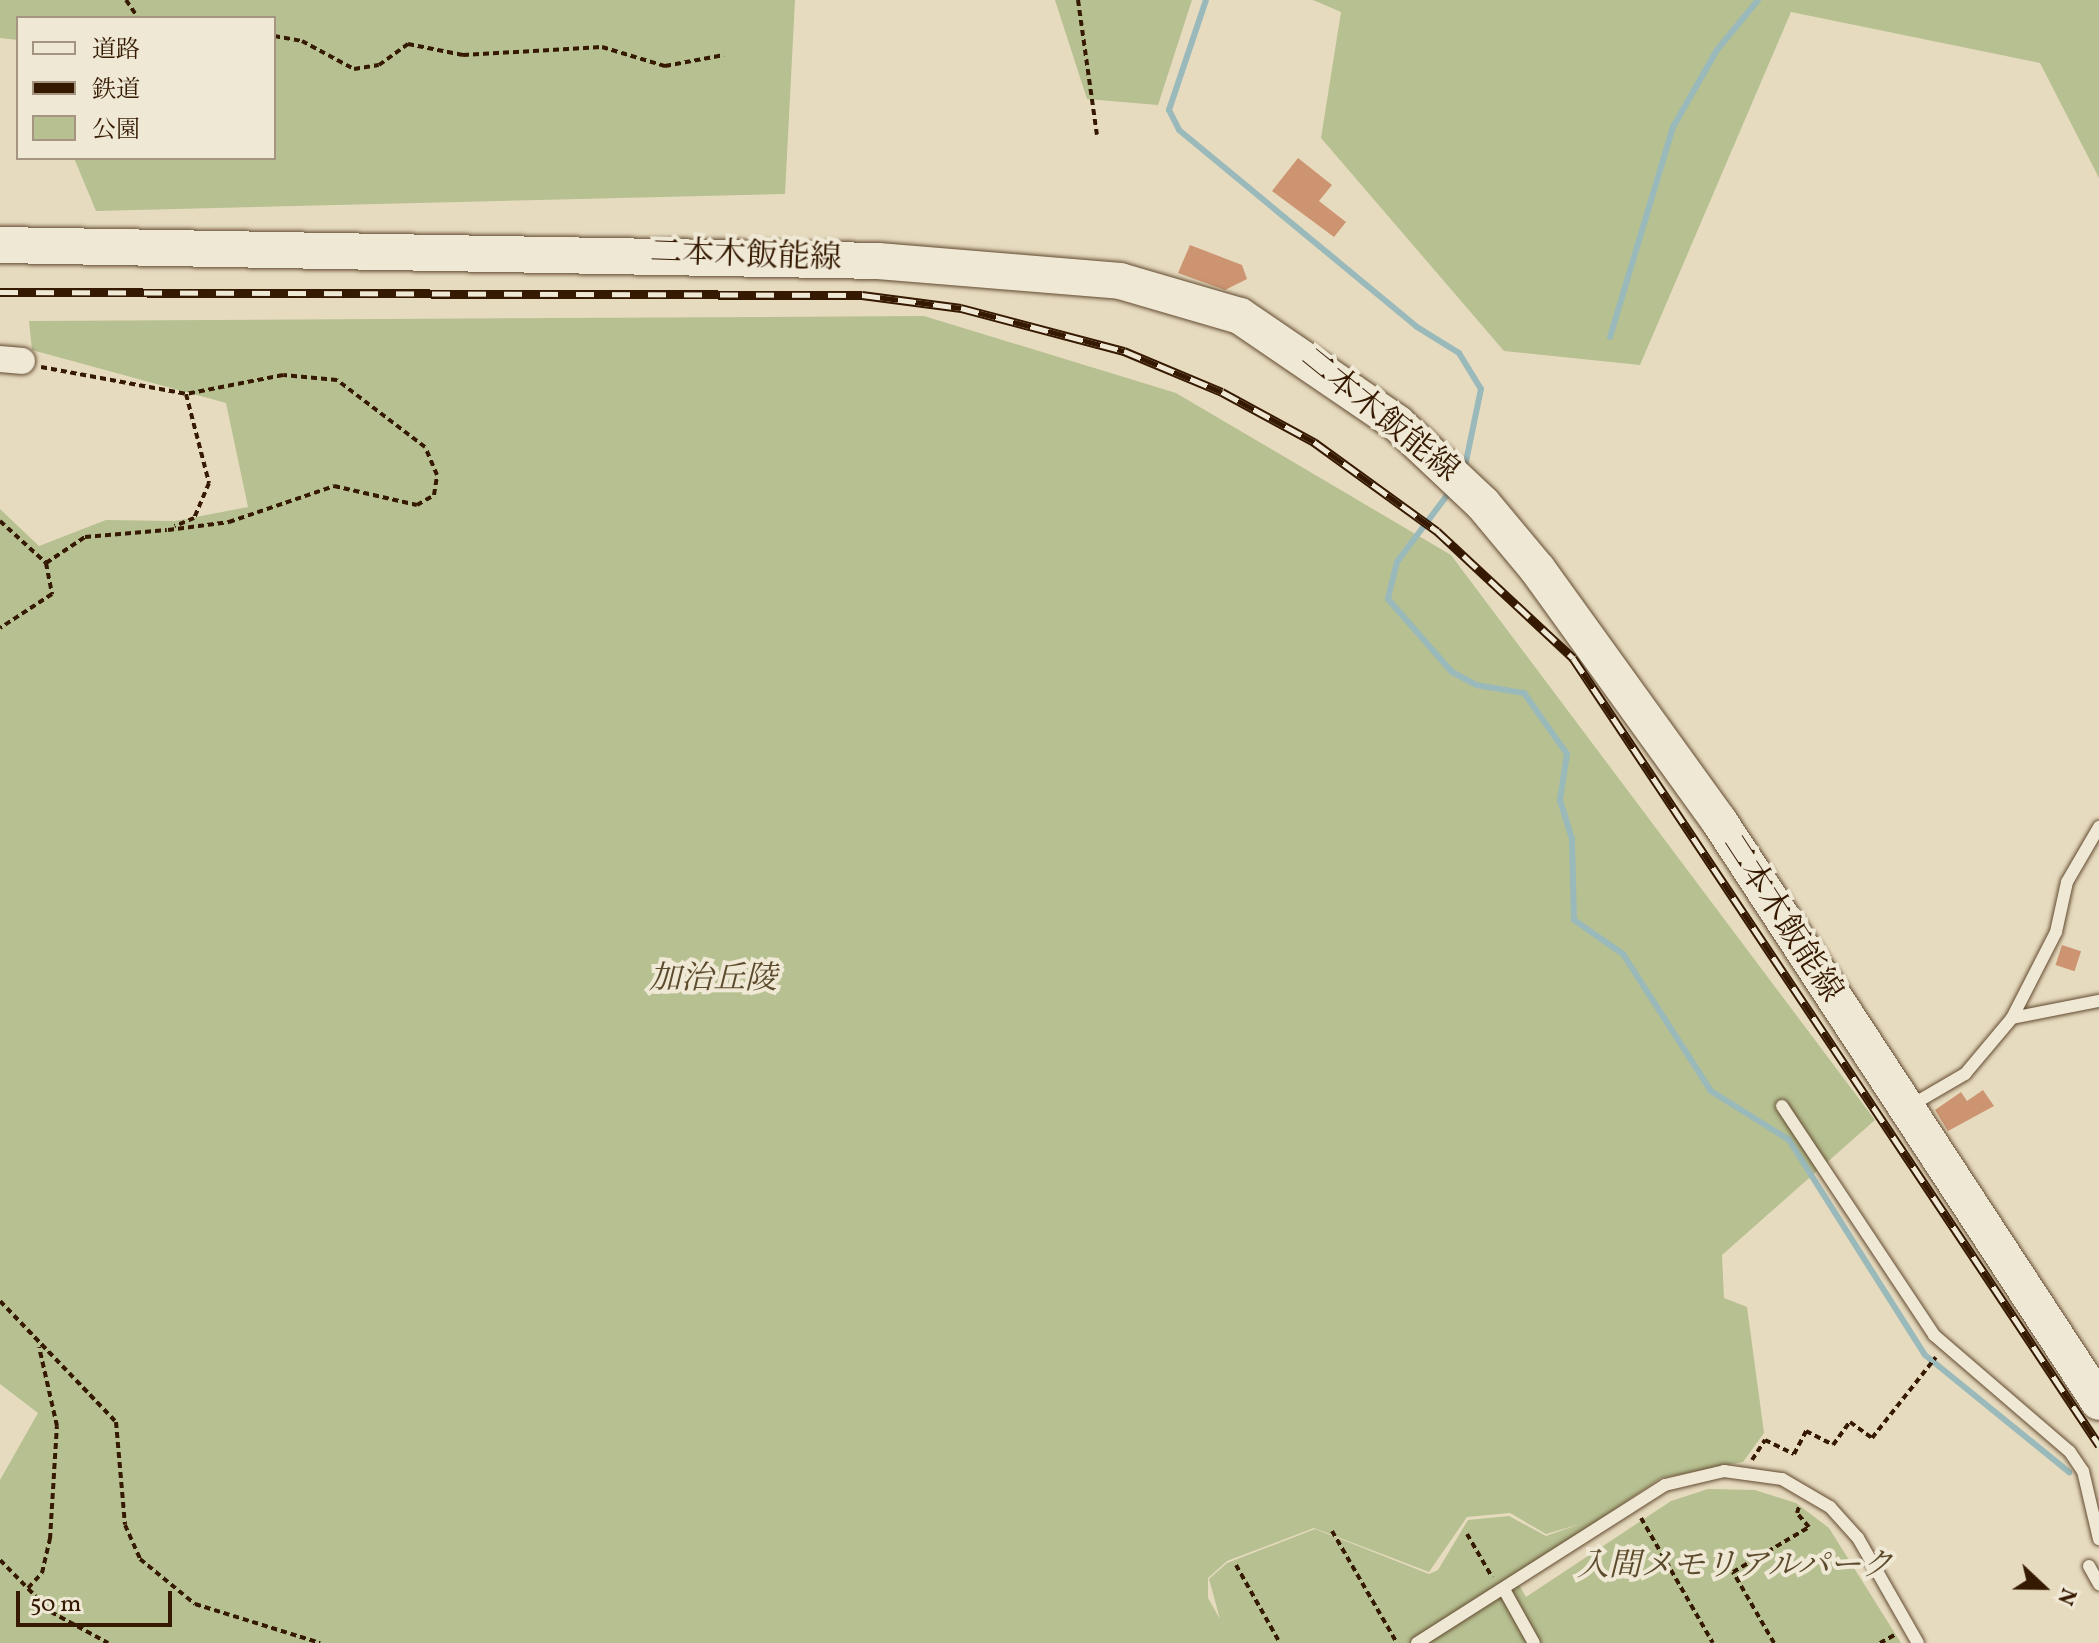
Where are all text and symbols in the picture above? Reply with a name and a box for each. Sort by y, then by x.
legend [16,16,276,160]
text: 道路 [92,34,140,68]
text: 鉄道 [92,74,140,108]
text: 公園 [92,114,140,148]
street label: 二本木飯能線 [649,234,843,280]
street label: 二本木飯能線 [1292,341,1466,491]
street label: 二本木飯能線 [1713,828,1849,1010]
park label: 加治丘陵 [649,961,777,999]
north arrow [2003,1547,2083,1627]
park label: 入間メモリアルパーク [1575,1548,1895,1586]
scale bar [20,1575,176,1625]
text: N [2048,1583,2083,1609]
text: 50 m [30,1588,82,1622]

